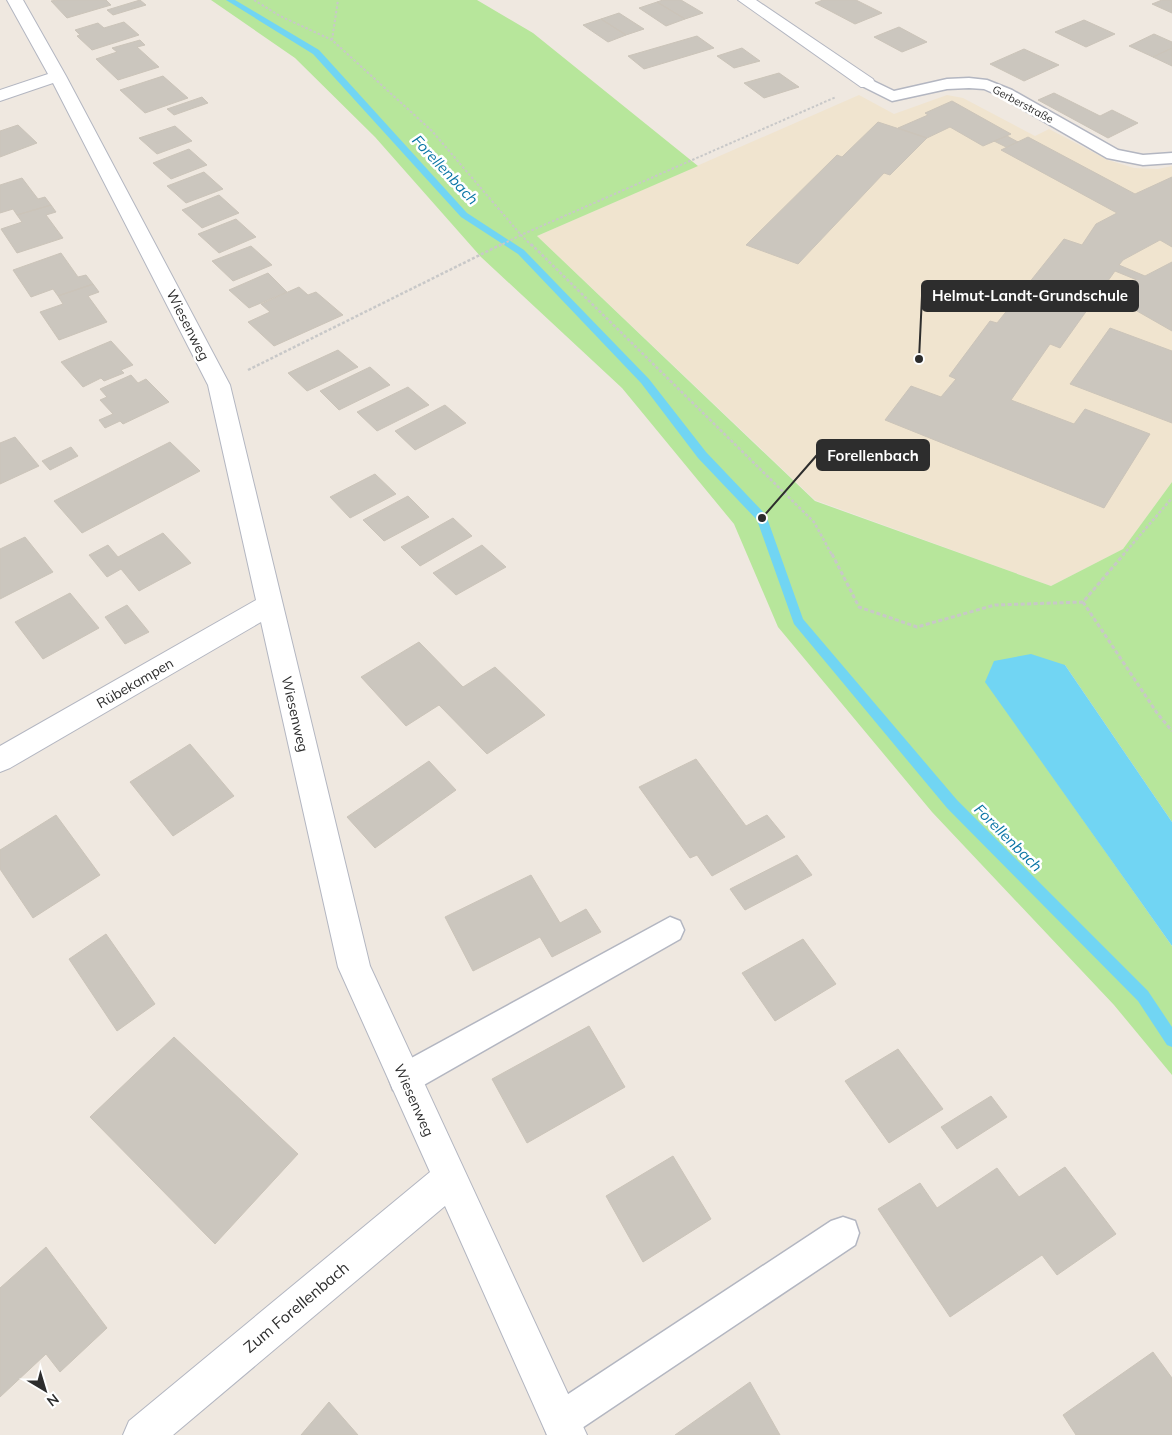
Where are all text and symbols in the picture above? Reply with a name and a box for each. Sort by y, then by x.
street label: Gerberstraße [990,82,1056,126]
water label: Forellenbach [408,131,483,209]
callout: Helmut-Landt-Grundschule [922,281,1138,311]
street label: Wiesenweg [162,286,214,364]
text: Helmut-Landt-Grundschule [932,286,1128,305]
callout: Forellenbach [817,440,929,470]
text: Forellenbach [827,446,919,465]
street label: Rübekampen [93,654,177,712]
street label: Wiesenweg [278,674,312,754]
water label: Forellenbach [970,800,1047,876]
street label: Wiesenweg [390,1061,438,1139]
street label: Zum Forellenbach [239,1257,353,1357]
north arrow [20,1365,70,1415]
text: N [43,1390,63,1411]

